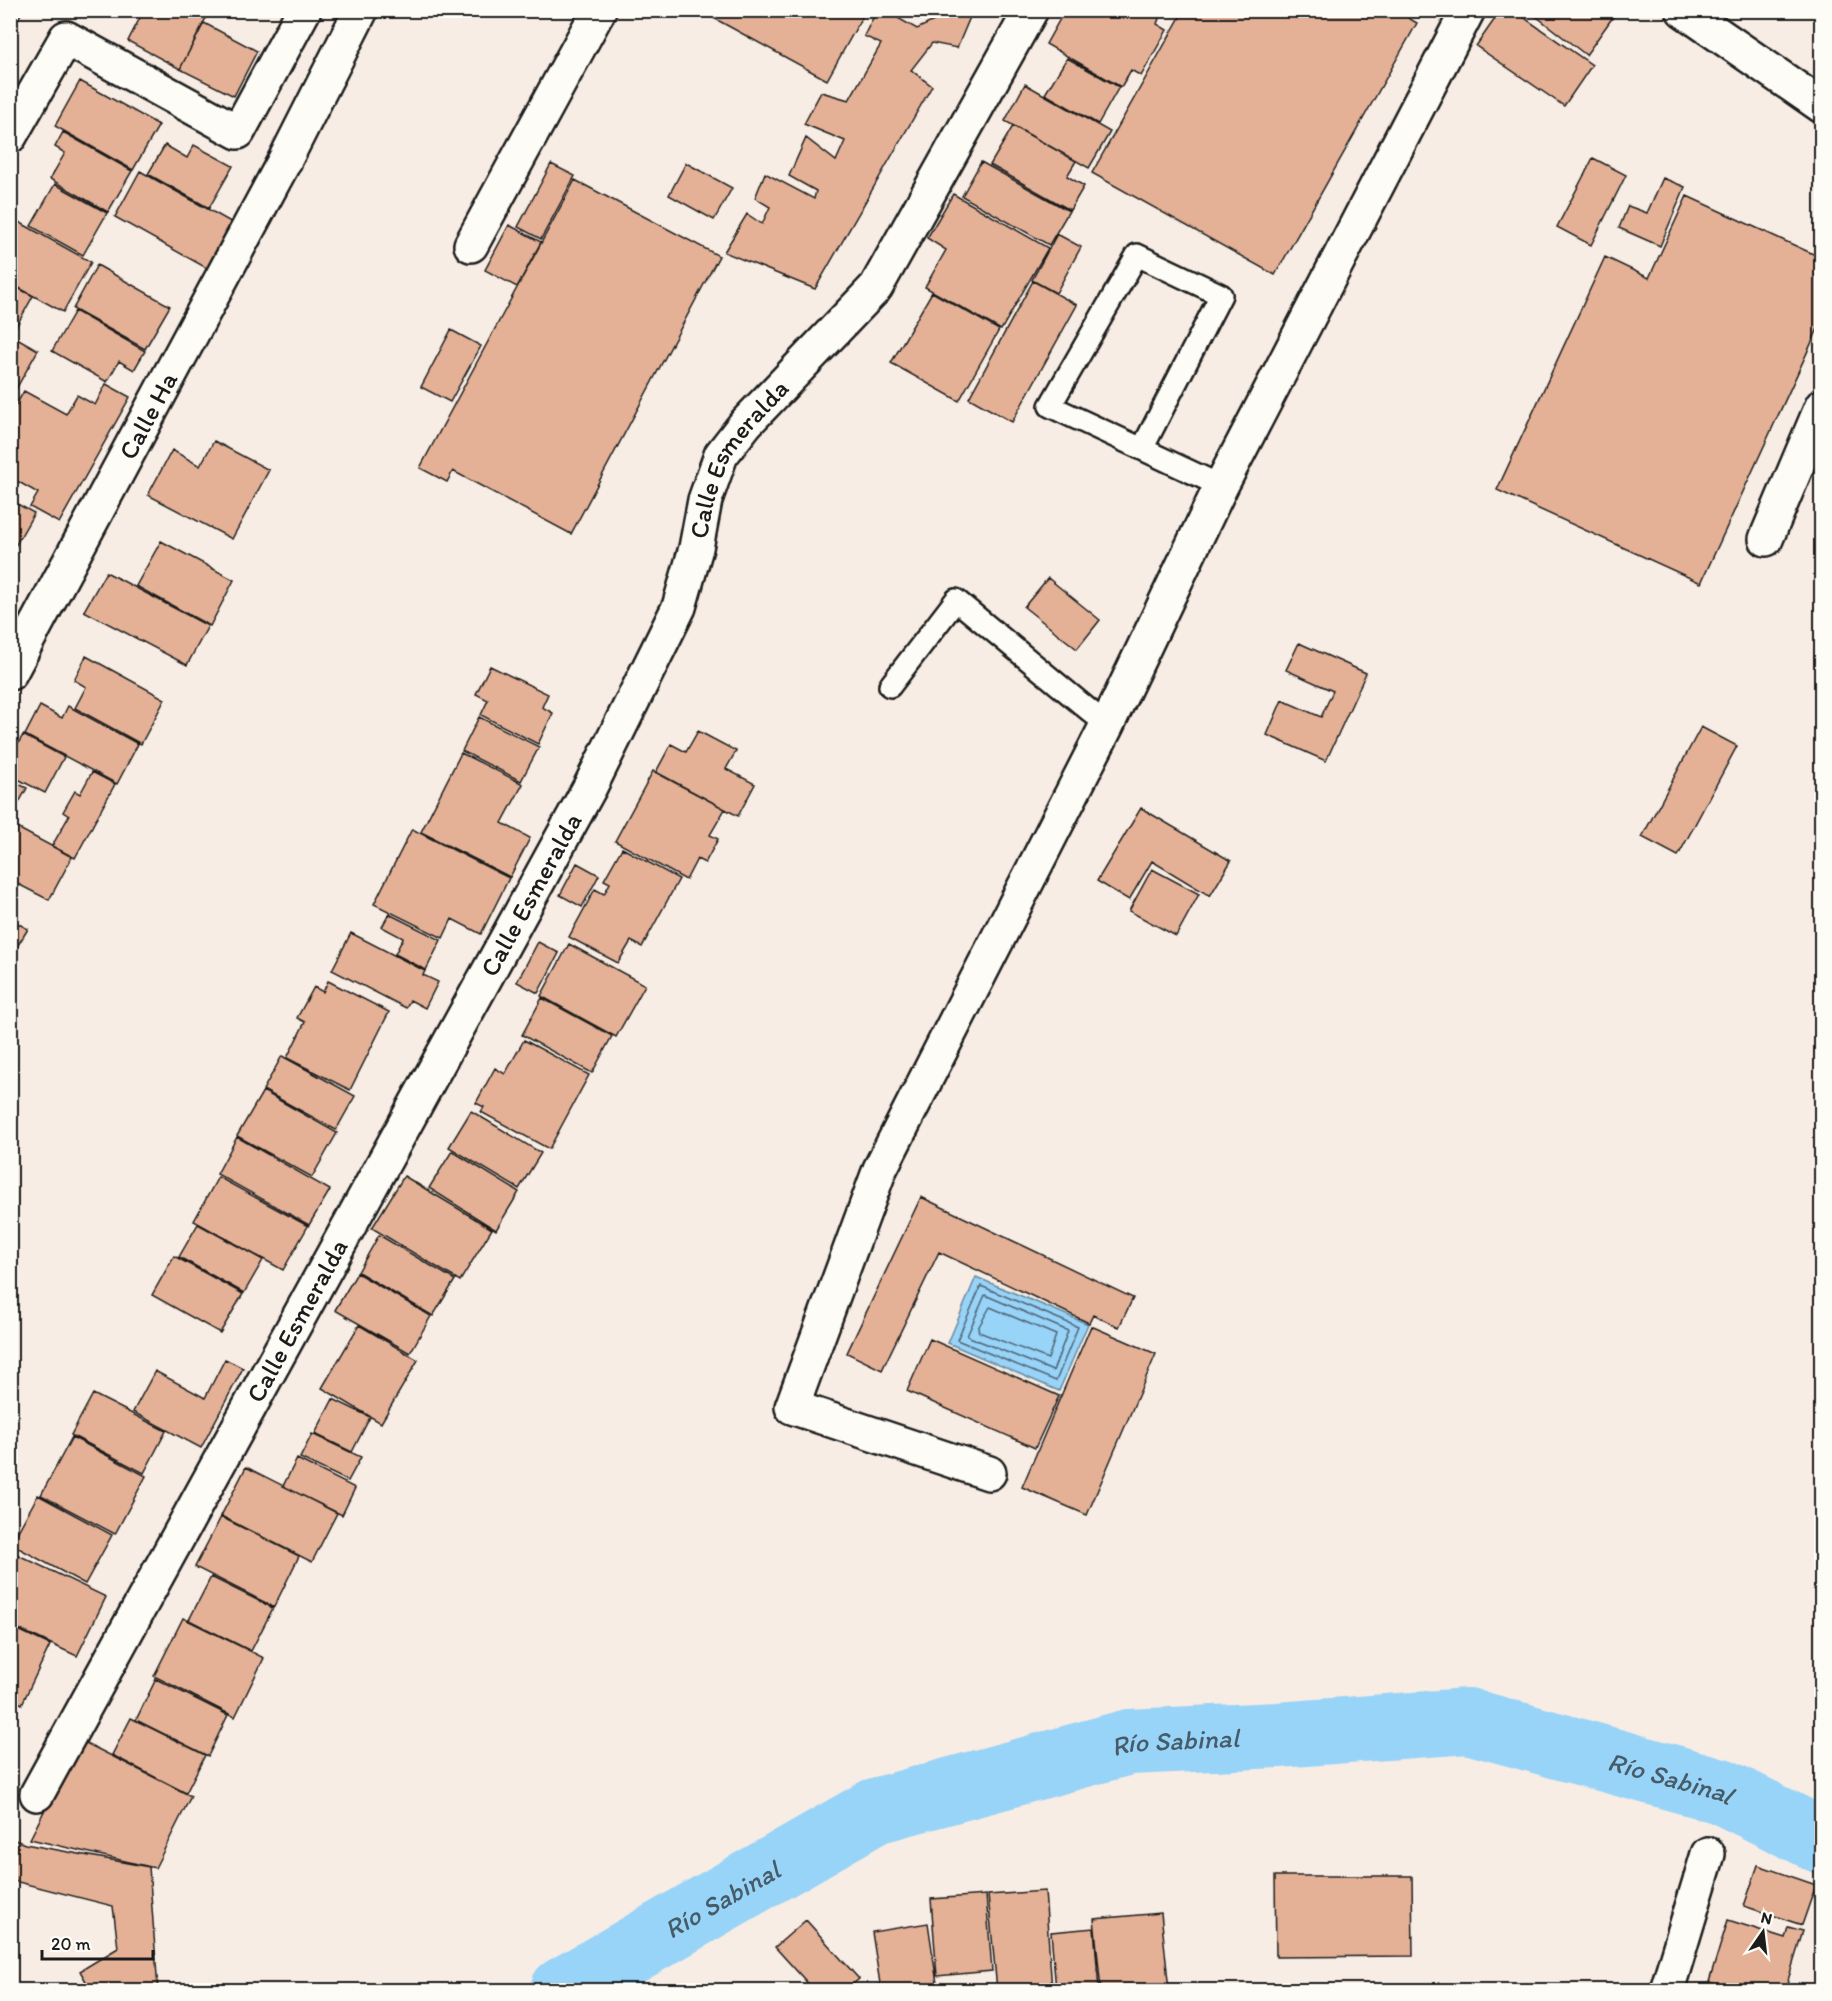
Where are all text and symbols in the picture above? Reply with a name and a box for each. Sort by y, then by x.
street label: Calle Ha [111,366,185,465]
street label: Calle Esmeralda [682,372,795,541]
street label: Calle Esmeralda [473,807,589,982]
street label: Calle Esmeralda [239,1233,355,1408]
water label: Río Sabinal [1107,1720,1242,1763]
water label: Río Sabinal [1604,1744,1741,1812]
water label: Río Sabinal [658,1851,788,1945]
north arrow [1733,1902,1793,1962]
text: N [1759,1907,1774,1928]
scale bar [42,1923,153,1961]
text: 20 m [51,1933,91,1955]

